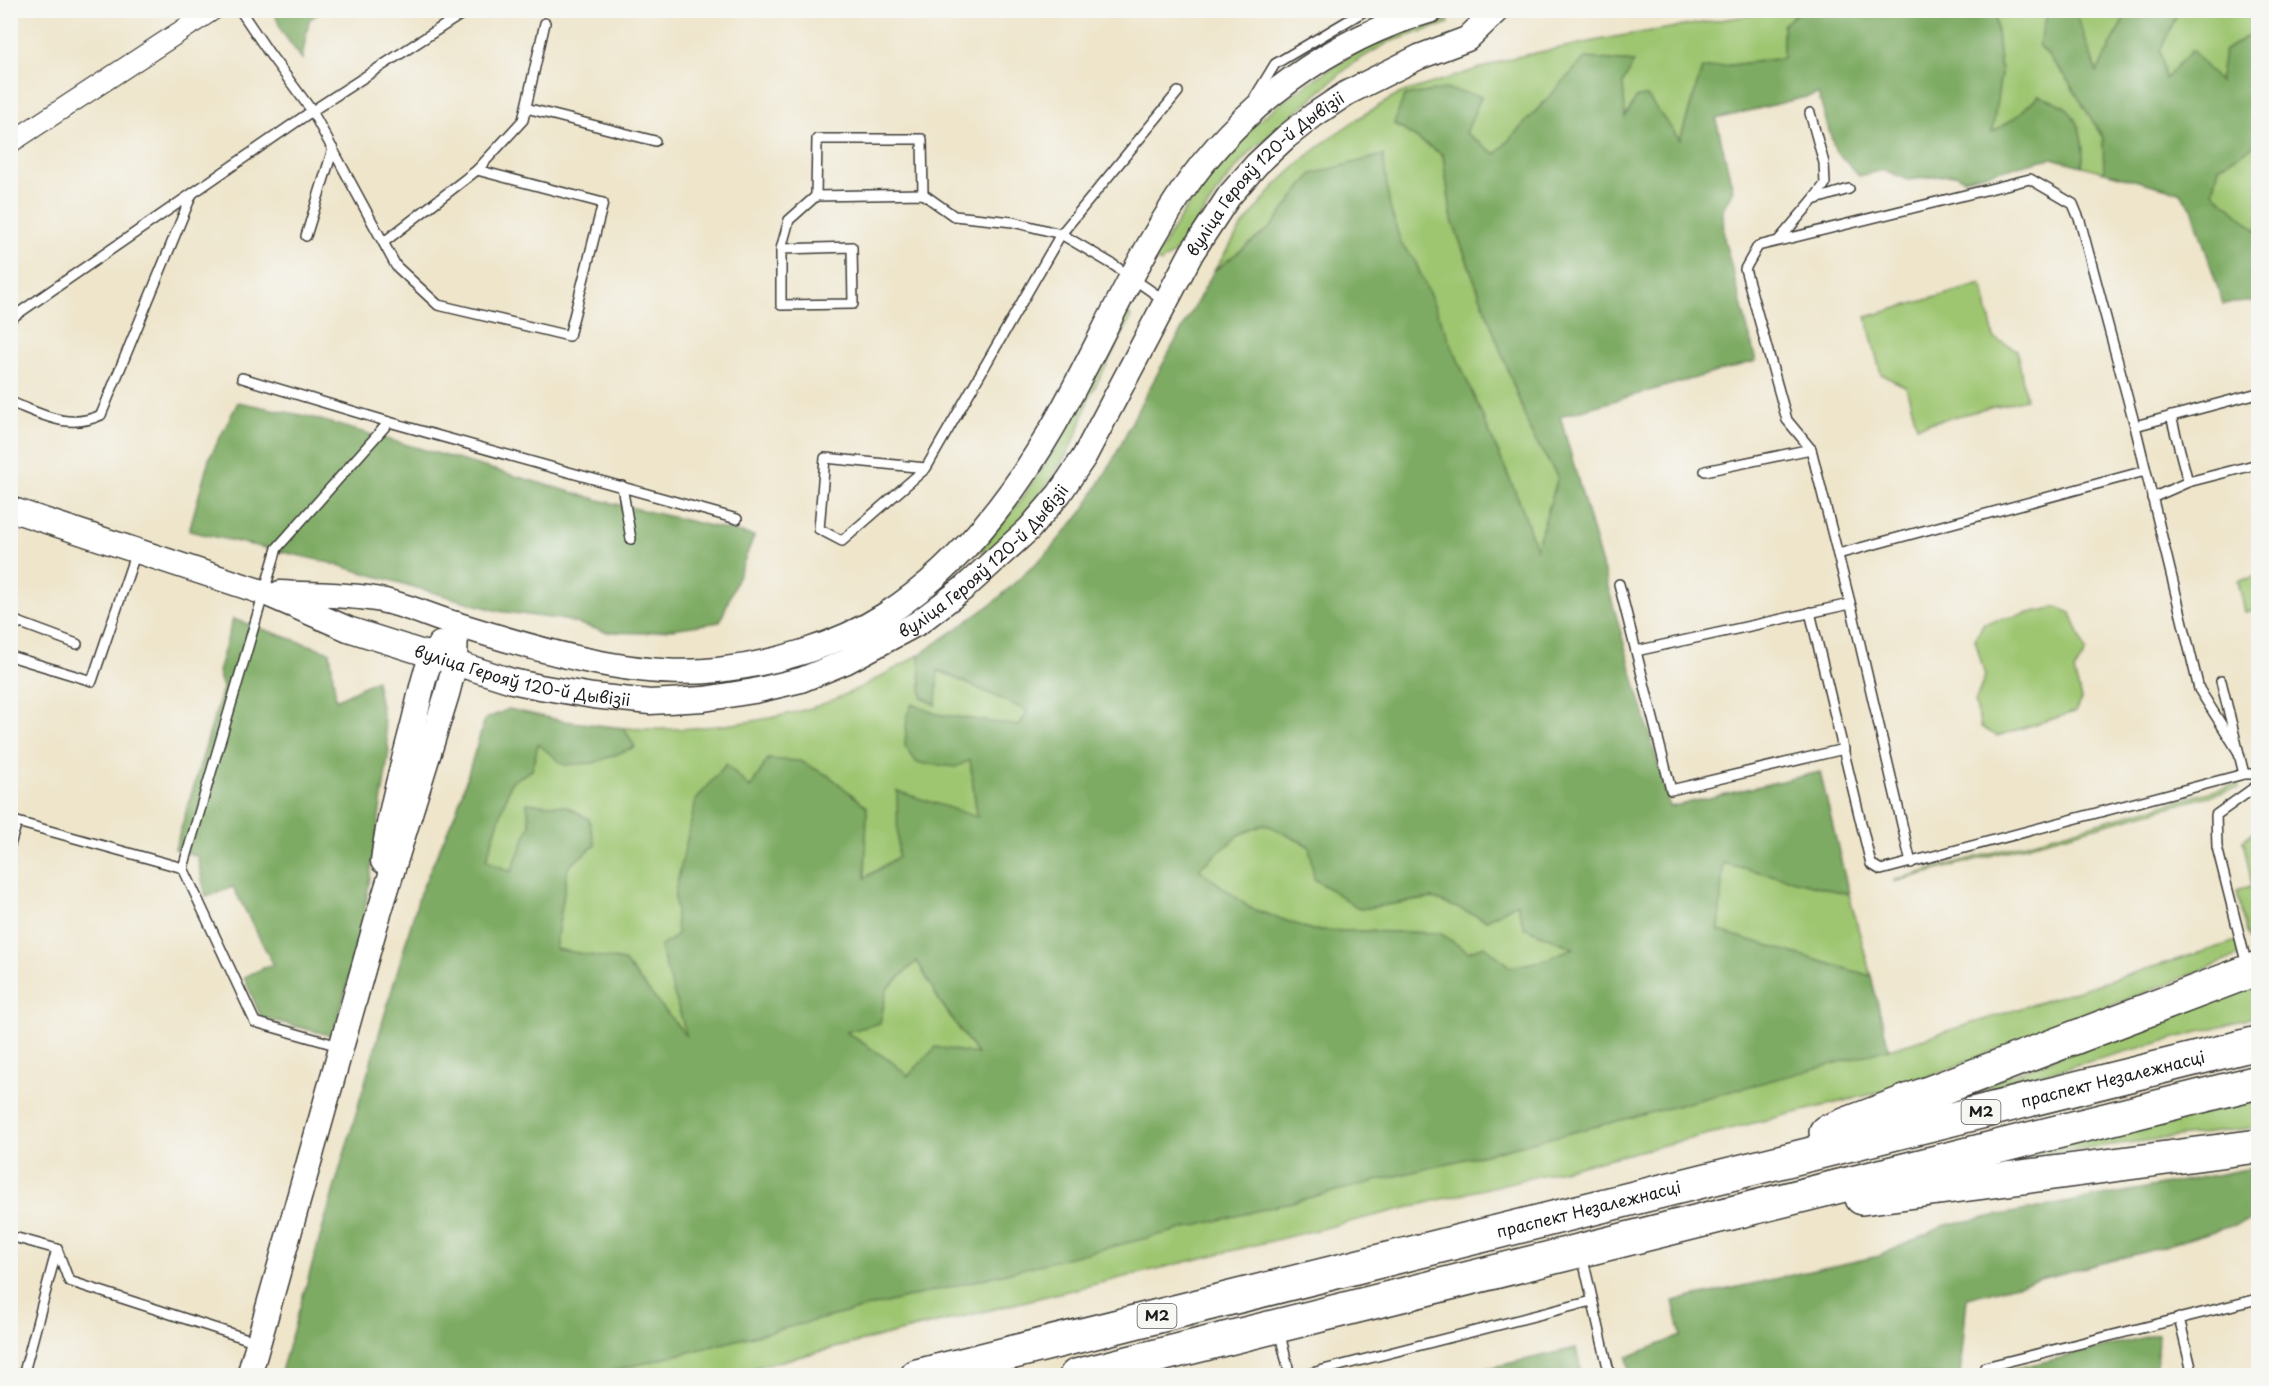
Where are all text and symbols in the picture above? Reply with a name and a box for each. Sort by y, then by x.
street label: вуліца Герояў 120-й Дывізіі [1180,85,1348,261]
street label: вуліца Герояў 120-й Дывізіі [893,479,1073,643]
street label: вуліца Герояў 120-й Дывізіі [412,638,632,711]
street label: праспект Незалежнасці [2018,1044,2207,1113]
road number: М2 [1962,1100,2000,1124]
street label: праспект Незалежнасці [1494,1174,1683,1243]
road number: М2 [1138,1304,1176,1328]

